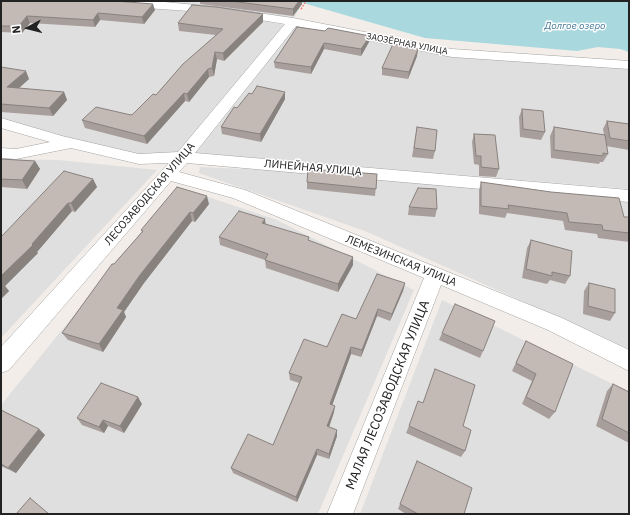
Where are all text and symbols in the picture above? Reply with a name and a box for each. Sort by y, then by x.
north arrow [8,8,48,48]
water label: Долгое озеро [544,20,606,32]
text: N [9,25,24,34]
street label: ЗАОЗЁРНАЯ УЛИЦА [365,31,449,57]
street label: ЛЕСОЗАВОДСКАЯ УЛИЦА [102,140,198,248]
street label: ЛИНЕЙНАЯ УЛИЦА [264,157,362,179]
street label: ЛЕМЕЗИНСКАЯ УЛИЦА [344,233,458,289]
street label: МАЛАЯ ЛЕСОЗАВОДСКАЯ УЛИЦА [343,298,433,492]

